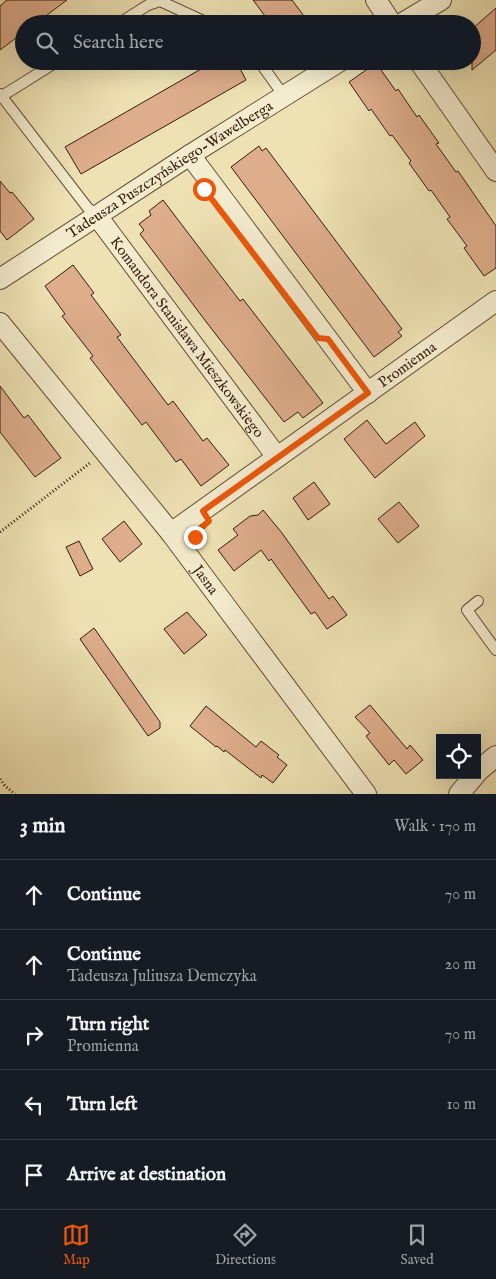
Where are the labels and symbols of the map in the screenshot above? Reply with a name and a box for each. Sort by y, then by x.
street label: Tadeusza Puszczyńskiego-Wawelberga [63,96,277,242]
route start [193,178,216,201]
street label: Komandora Stanisława Mieszkowskiego [106,233,269,441]
street label: Promienna [374,337,440,392]
route end [184,526,207,549]
street label: Jasna [187,560,223,599]

